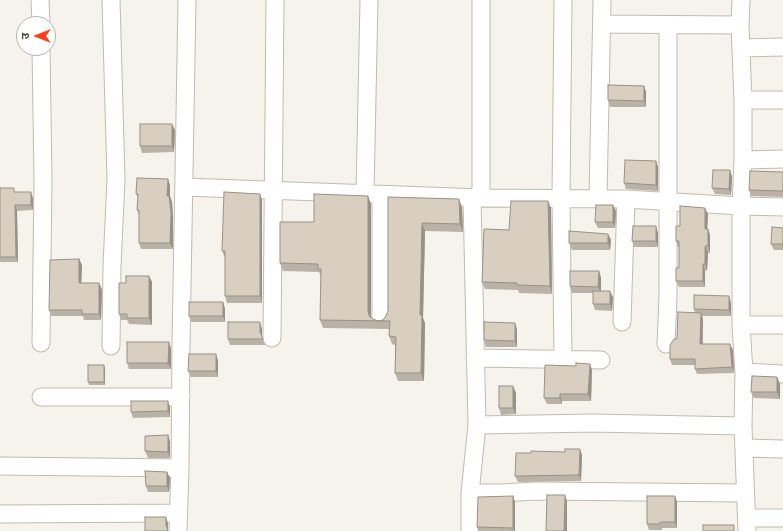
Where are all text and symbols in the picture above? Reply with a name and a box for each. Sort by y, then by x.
north arrow [16,16,56,56]
text: उ [18,33,32,39]

